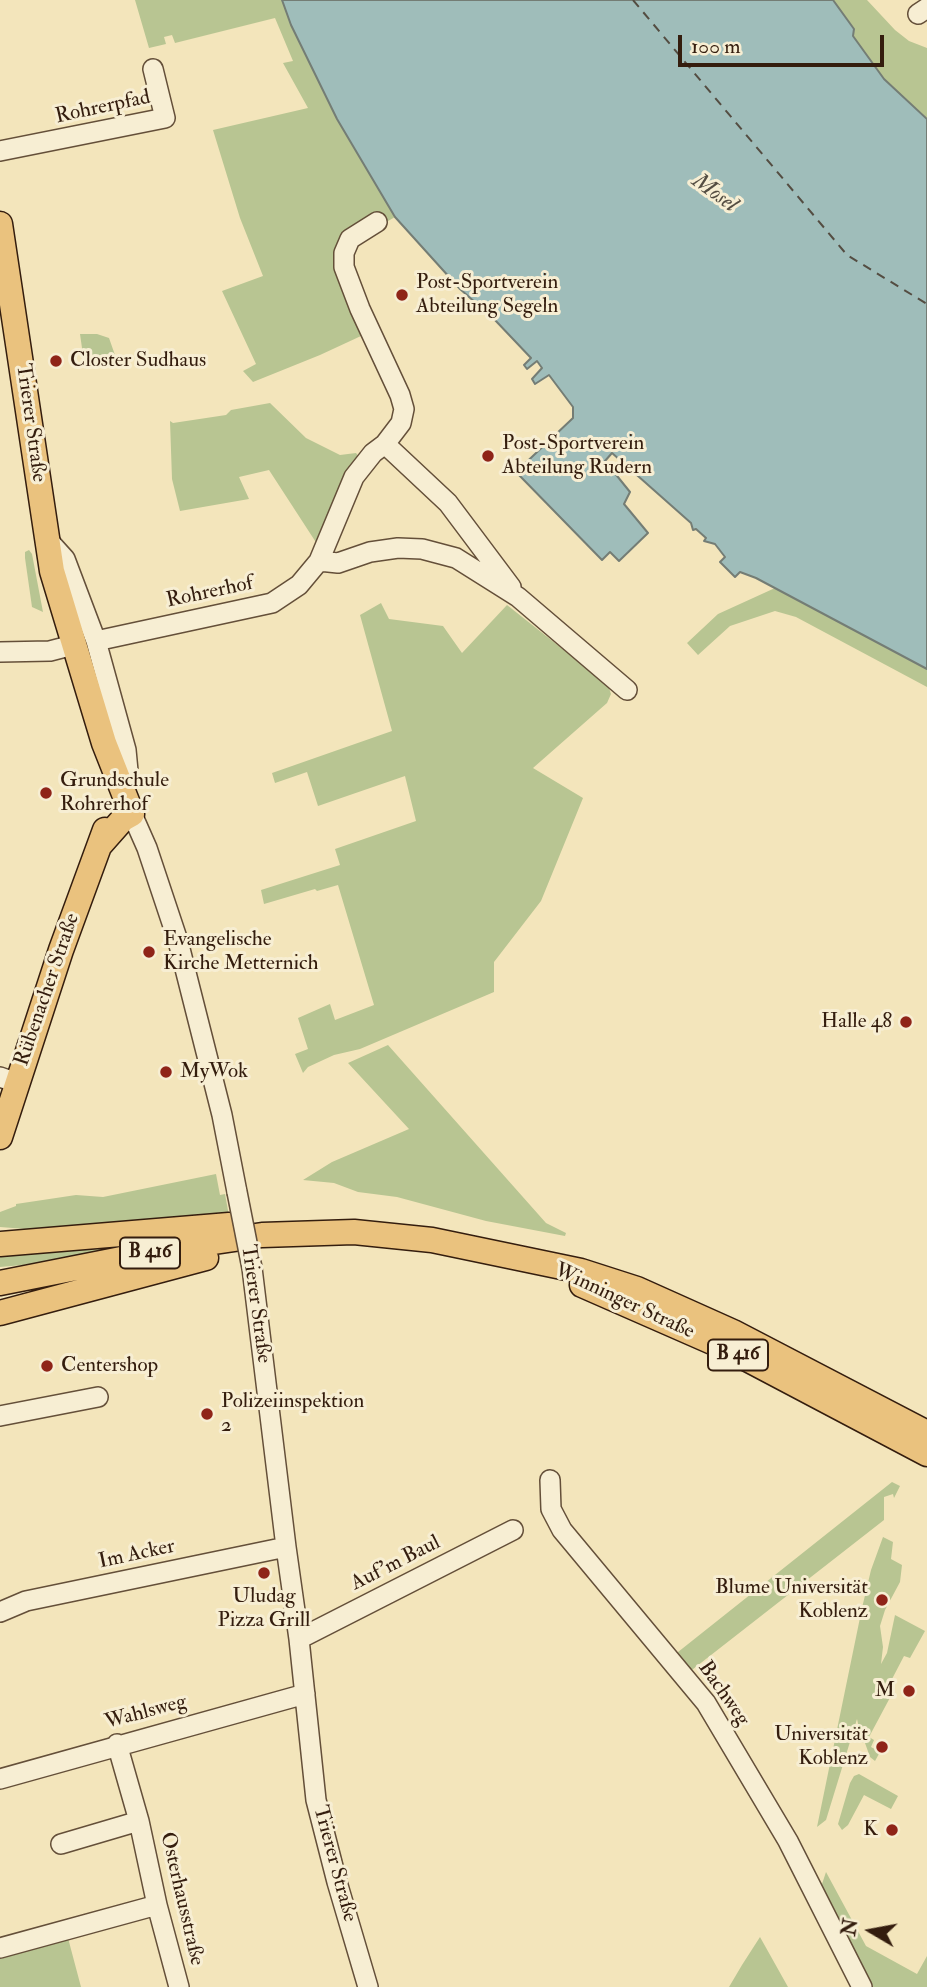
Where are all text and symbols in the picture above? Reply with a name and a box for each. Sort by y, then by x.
scale bar [682,21,888,65]
text: 100 m [691,33,741,60]
street label: Rohrerpfad [53,86,153,130]
water label: Mosel [686,168,742,220]
place label: Post-Sportverein Abteilung Segeln [416,270,558,320]
marker: Post-Sportverein Abteilung Segeln [394,287,410,303]
place label: Closter Sudhaus [70,348,206,374]
marker: Closter Sudhaus [48,353,64,369]
street label: Trierer Straße [9,362,51,484]
place label: Post-Sportverein Abteilung Rudern [502,431,652,481]
marker: Post-Sportverein Abteilung Rudern [480,448,496,464]
street label: Rohrerhof [164,572,256,614]
place label: Grundschule Rohrerhof [60,768,169,818]
marker: Grundschule Rohrerhof [38,785,54,801]
street label: Rübenacher Straße [10,910,86,1070]
place label: Evangelische Kirche Metternich [163,927,318,977]
marker: Evangelische Kirche Metternich [141,944,157,960]
place label: Halle 48 [821,1009,892,1035]
marker: Halle 48 [898,1014,914,1030]
place label: MyWok [180,1059,248,1085]
marker: MyWok [158,1064,174,1080]
road number: B 416 [120,1238,180,1268]
street label: Trierer Straße [234,1243,276,1365]
street label: Winninger Straße [550,1259,698,1345]
road number: B 416 [708,1340,768,1371]
place label: Centershop [61,1353,158,1379]
marker: Centershop [39,1358,55,1374]
place label: Polizeiinspektion 2 [221,1389,364,1439]
marker: Polizeiinspektion 2 [199,1406,215,1422]
street label: Auf'm Baul [347,1531,445,1597]
street label: Im Acker [97,1535,177,1575]
marker: Uludag Pizza Grill [256,1565,272,1581]
place label: Blume Universität Koblenz [715,1575,868,1625]
place label: Uludag Pizza Grill [218,1584,310,1634]
marker: Blume Universität Koblenz [874,1592,890,1608]
street label: Bachweg [692,1657,754,1731]
place label: M [875,1678,895,1704]
marker: M [901,1683,917,1699]
street label: Wahlsweg [102,1690,190,1736]
place label: Universität Koblenz [774,1722,868,1772]
marker: Universität Koblenz [874,1739,890,1755]
street label: Trierer Straße [306,1803,362,1925]
place label: K [863,1817,878,1843]
marker: K [884,1822,900,1838]
street label: Osterhausstraße [153,1830,209,1968]
north arrow [836,1896,906,1966]
text: N [837,1917,864,1938]

